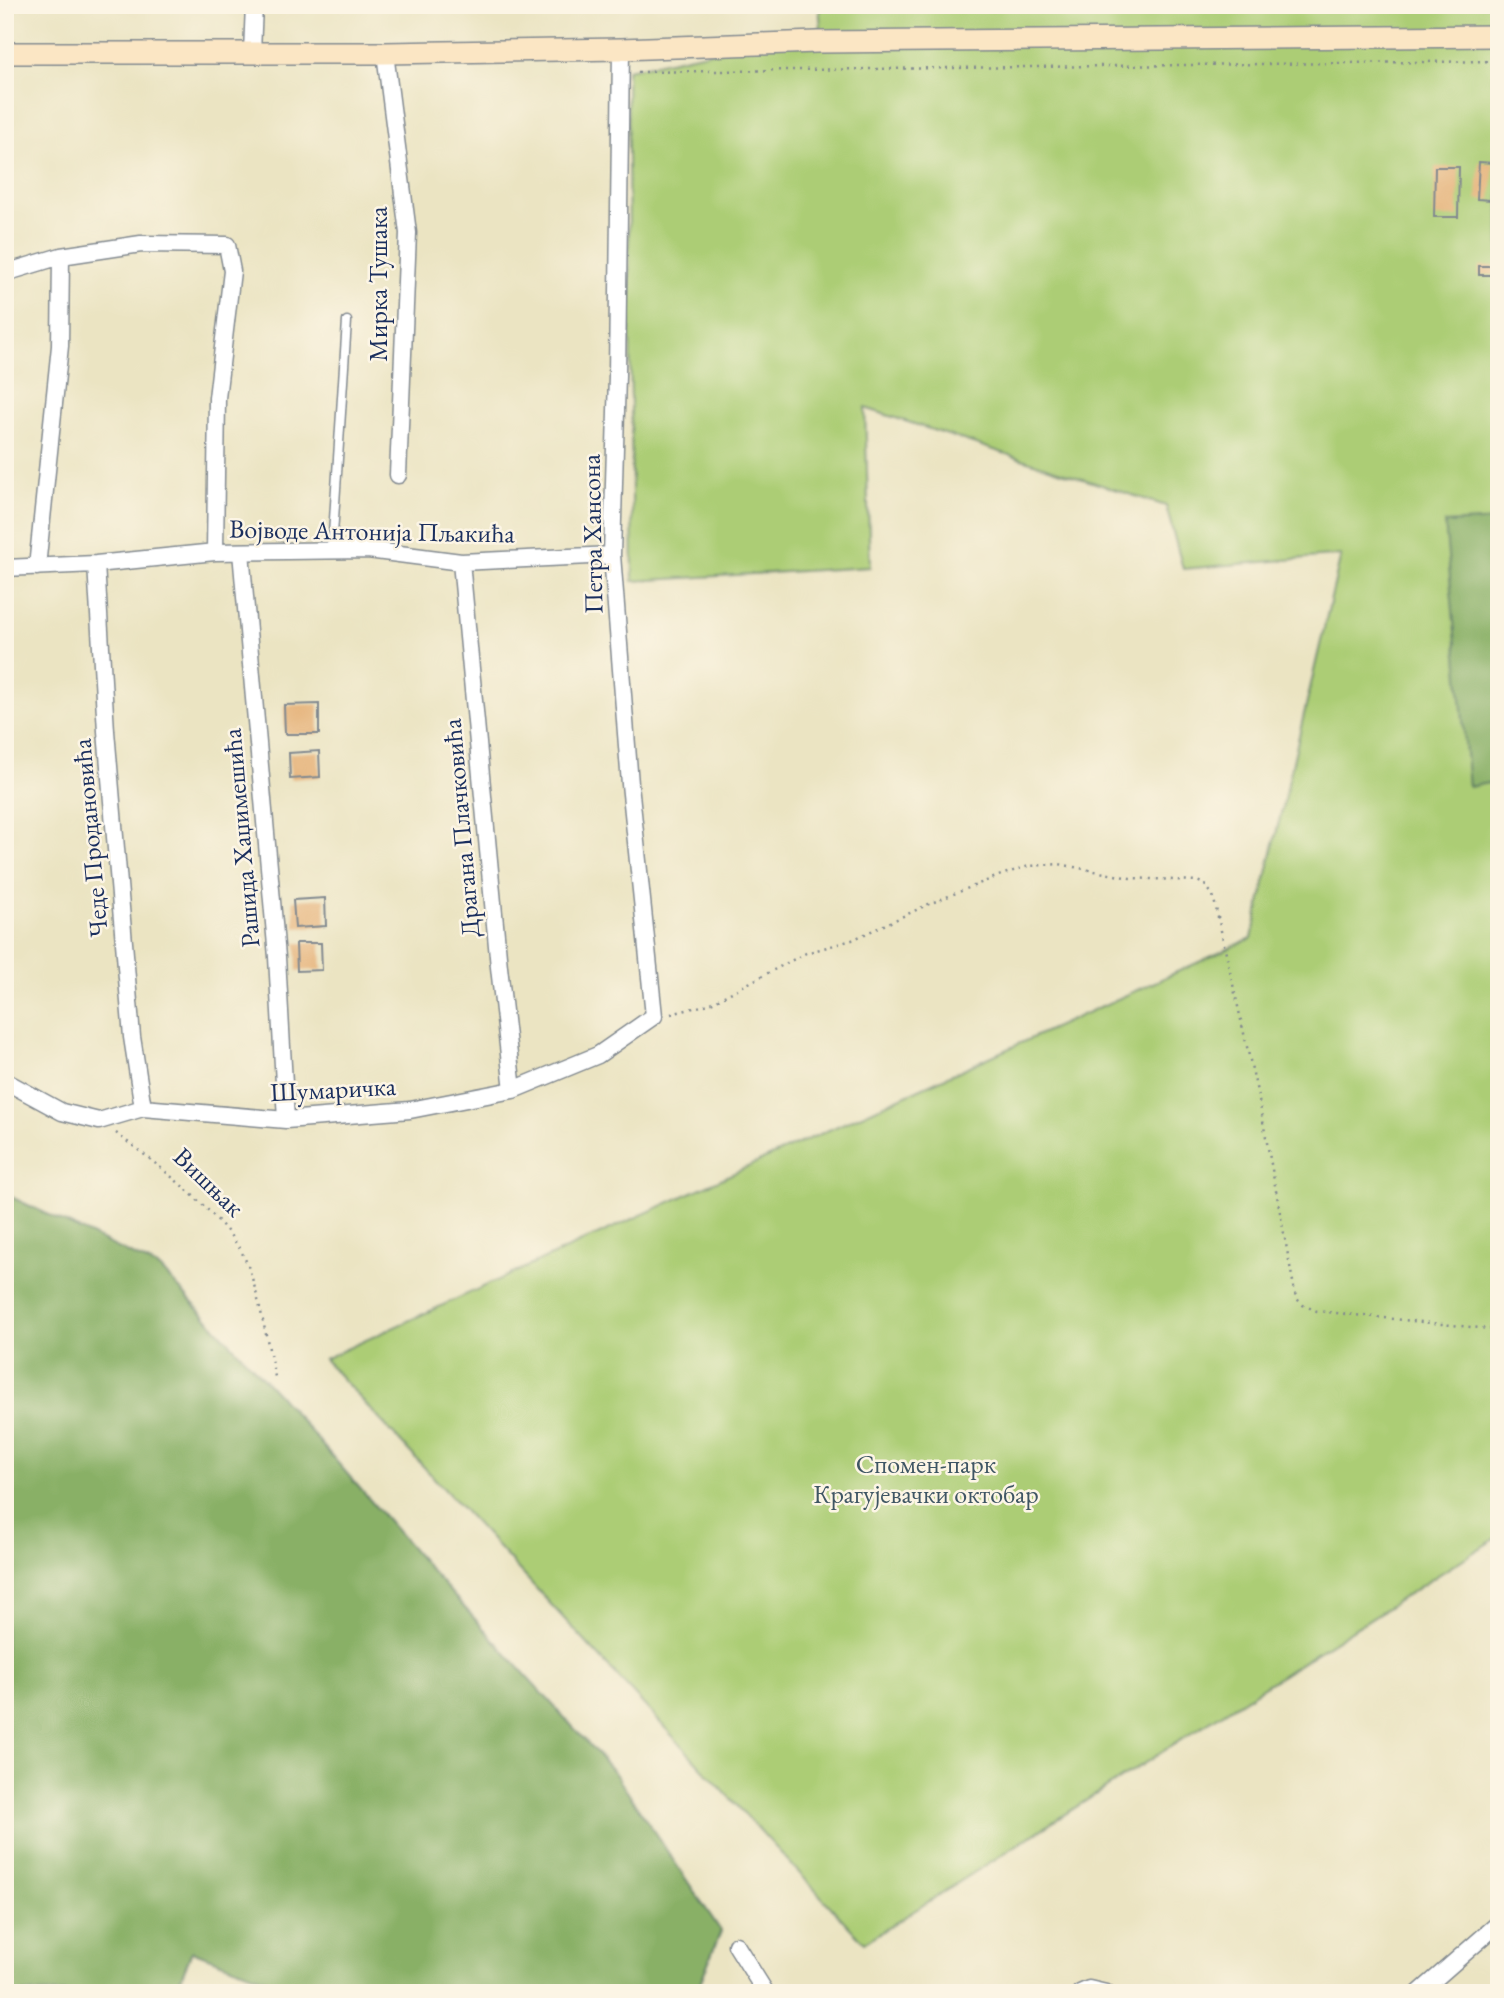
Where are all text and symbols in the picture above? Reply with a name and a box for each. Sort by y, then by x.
street label: Мирка Тушака [361,206,395,362]
street label: Петра Хансона [574,453,610,614]
street label: Војводе Антонија Пљакића [229,512,516,551]
street label: Драгана Плачковића [434,717,487,939]
street label: Рашида Хаџимешића [214,726,268,949]
street label: Чеде Продановића [64,737,116,939]
street label: Шумаричка [269,1069,398,1109]
street label: Вишњак [166,1140,252,1225]
park label: Спомен-парк Крагујевачки октобар [813,1447,1039,1511]

